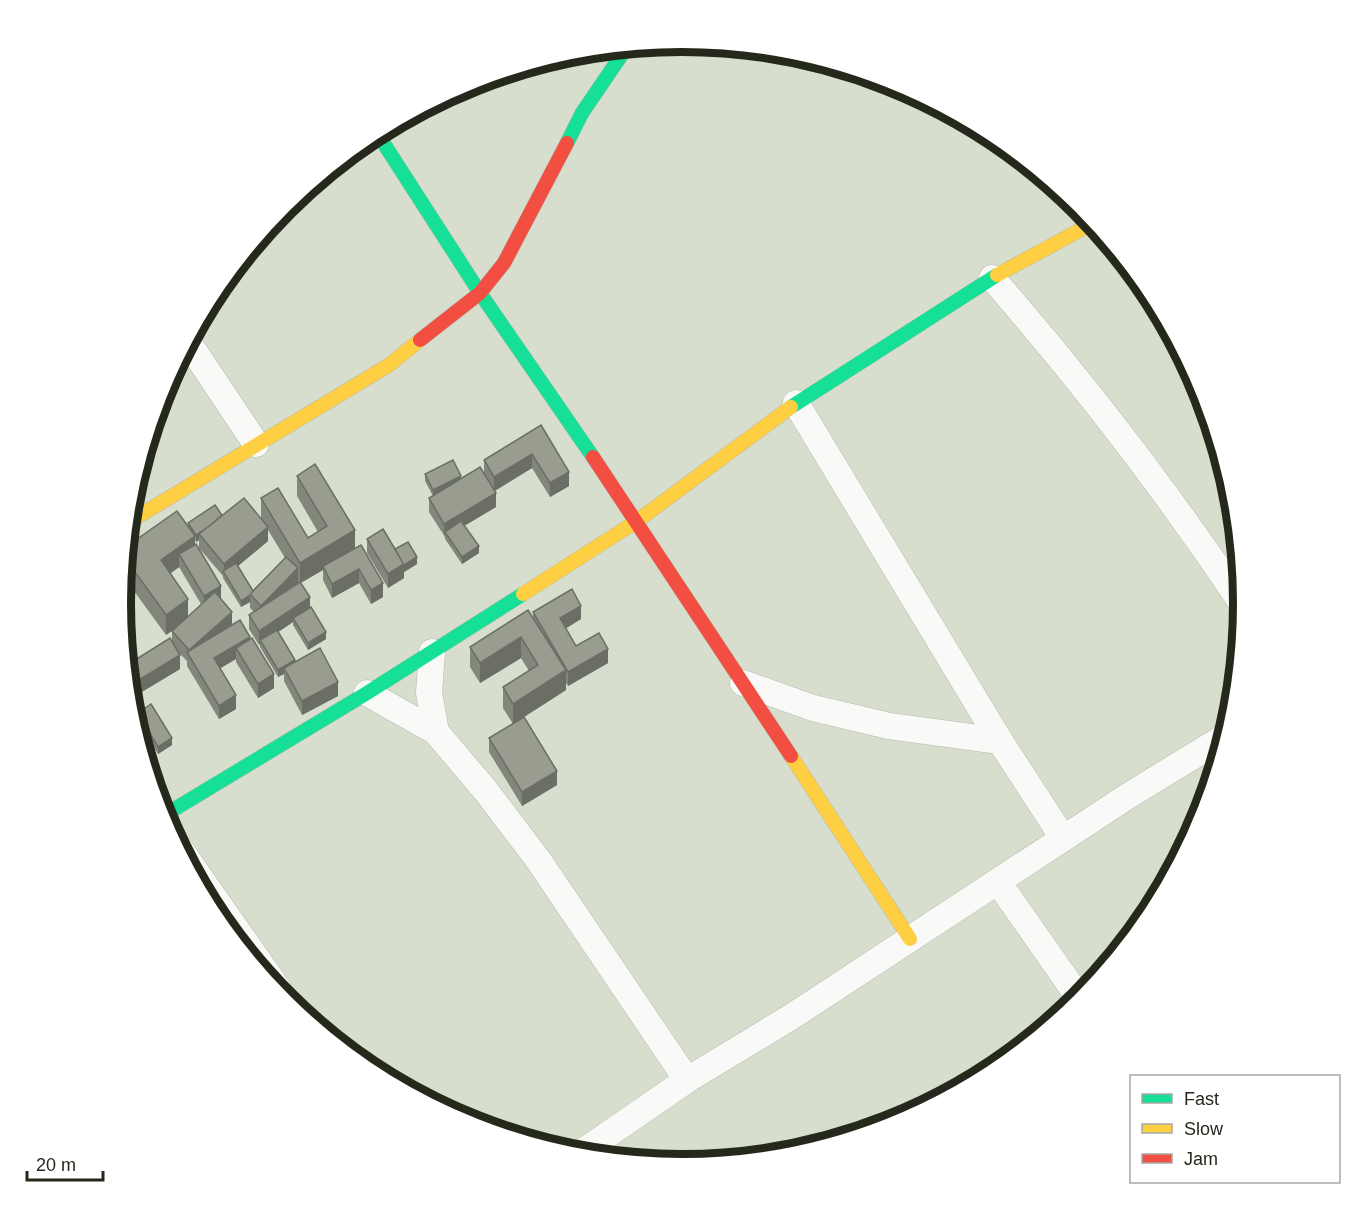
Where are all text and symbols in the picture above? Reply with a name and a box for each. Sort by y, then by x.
legend [1130,1075,1340,1183]
text: Fast [1184,1089,1219,1109]
text: Slow [1184,1119,1224,1139]
scale bar [27,1144,104,1182]
text: Jam [1184,1149,1218,1169]
text: 20 m [36,1155,76,1175]

